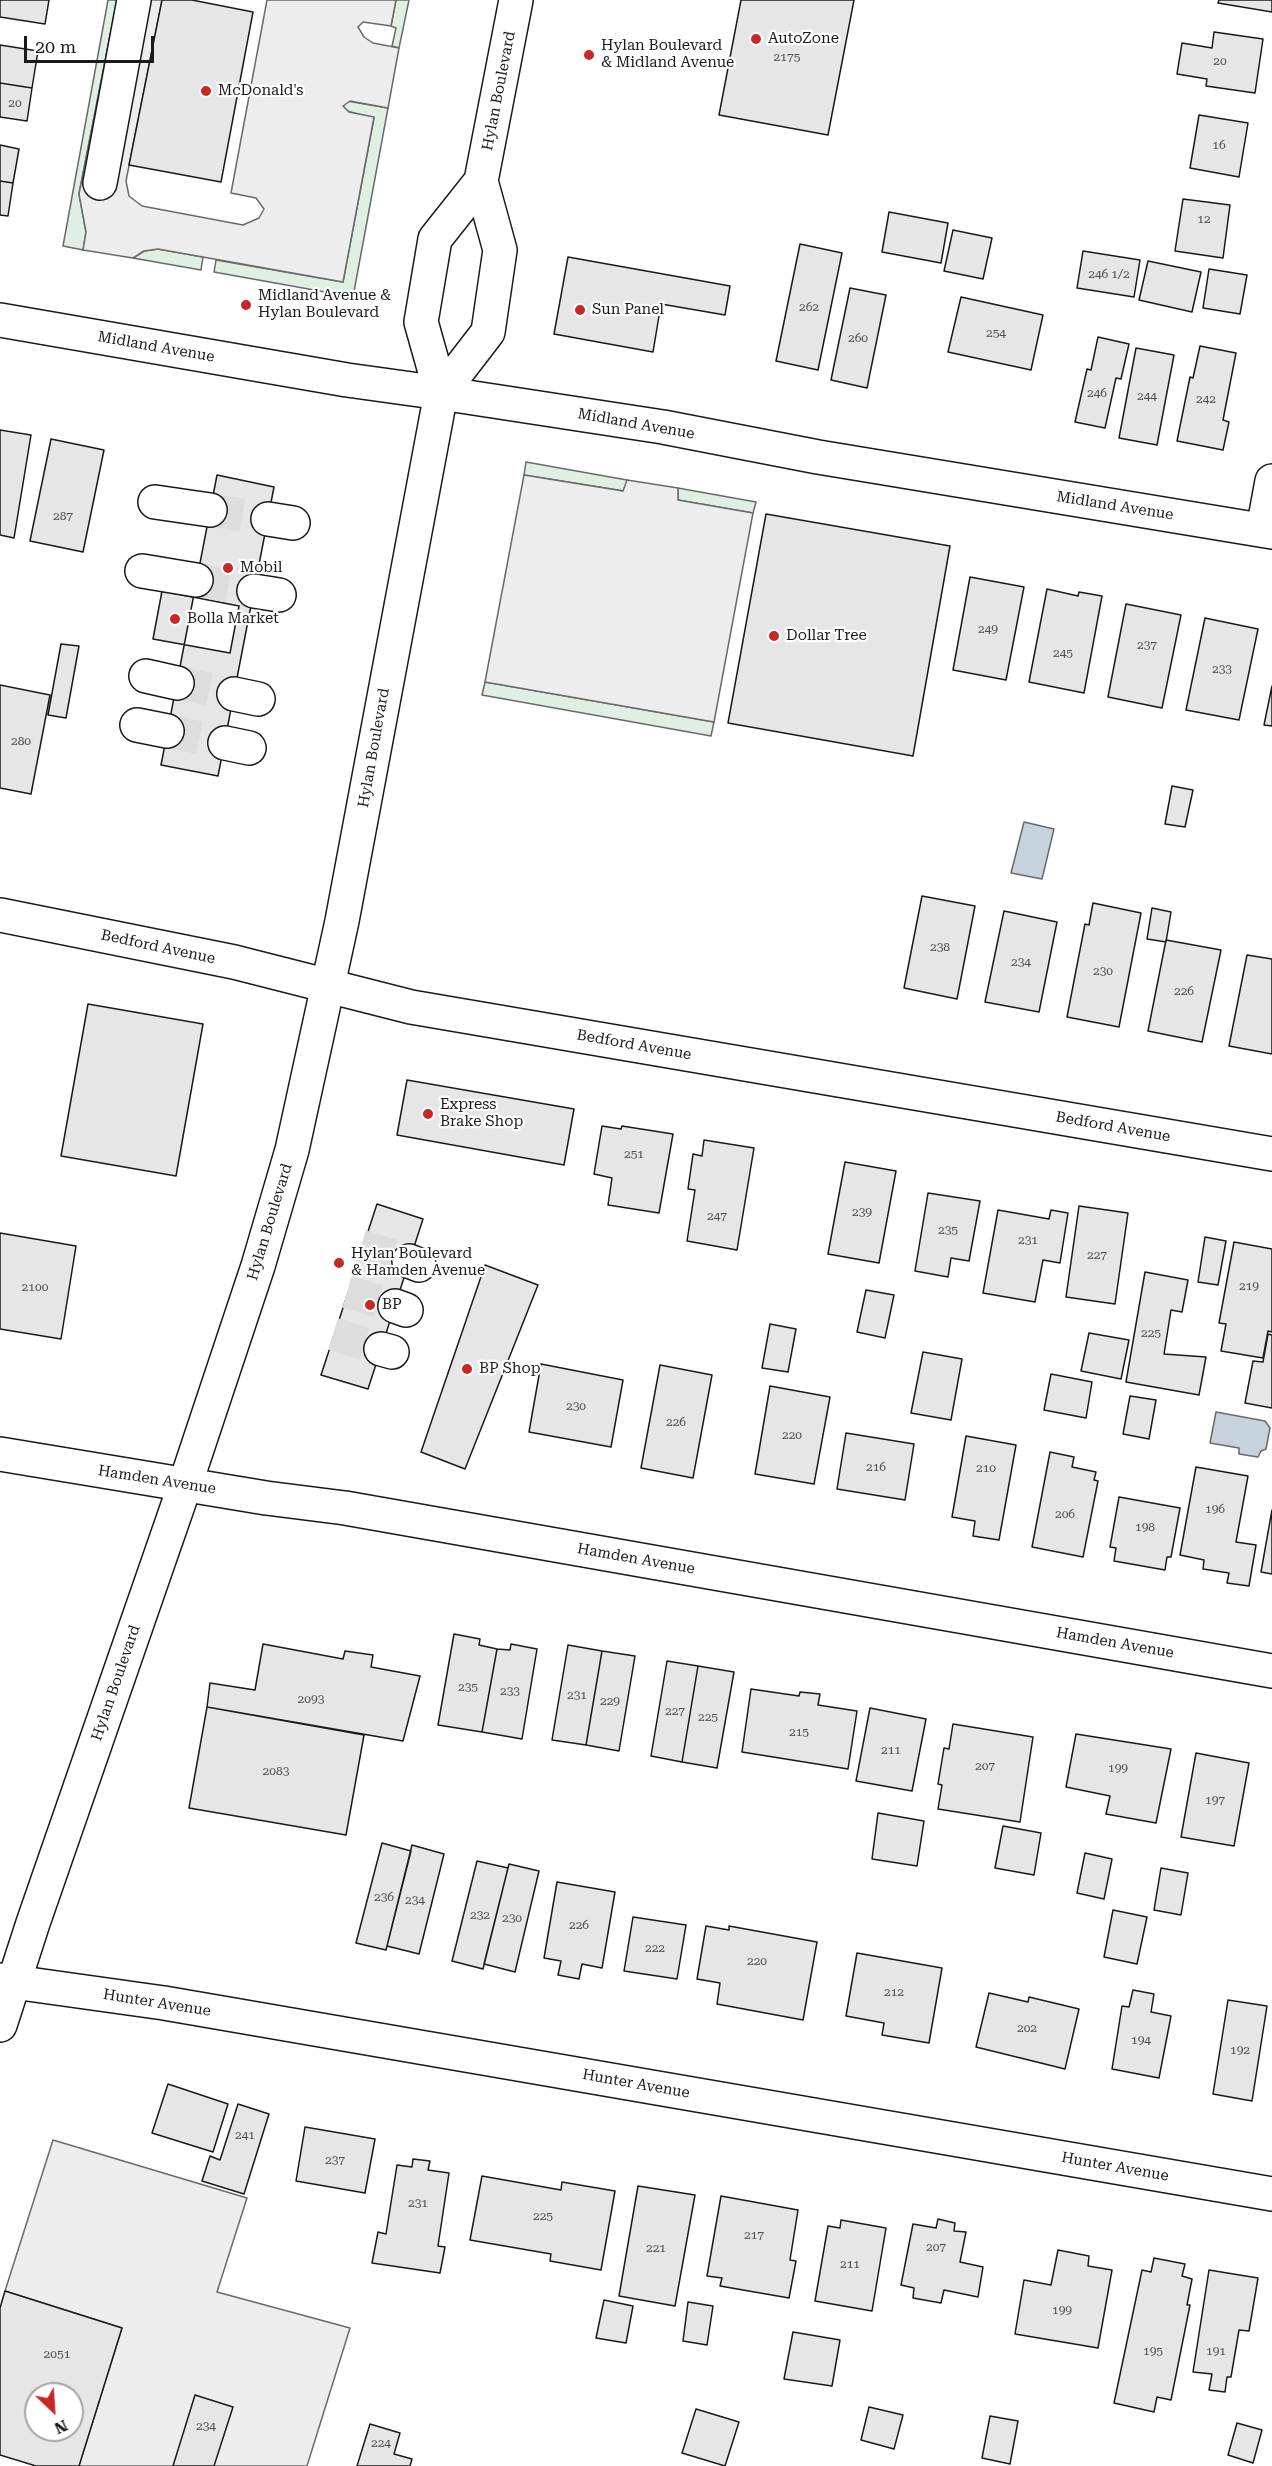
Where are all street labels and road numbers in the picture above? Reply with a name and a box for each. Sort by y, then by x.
street label: Hylan Boulevard [479,30,519,152]
street label: Midland Avenue [96,328,216,366]
street label: Midland Avenue [576,405,696,443]
street label: Midland Avenue [1055,488,1175,524]
street label: Hylan Boulevard [355,687,393,809]
street label: Bedford Avenue [99,926,217,968]
street label: Bedford Avenue [575,1026,693,1064]
street label: Bedford Avenue [1054,1108,1172,1146]
street label: Hylan Boulevard [244,1161,296,1283]
street label: Hamden Avenue [97,1462,217,1498]
street label: Hamden Avenue [576,1540,696,1578]
street label: Hylan Boulevard [88,1623,144,1743]
street label: Hamden Avenue [1055,1624,1175,1662]
street label: Hunter Avenue [102,1986,212,2020]
street label: Hunter Avenue [581,2066,691,2102]
street label: Hunter Avenue [1060,2149,1170,2185]

